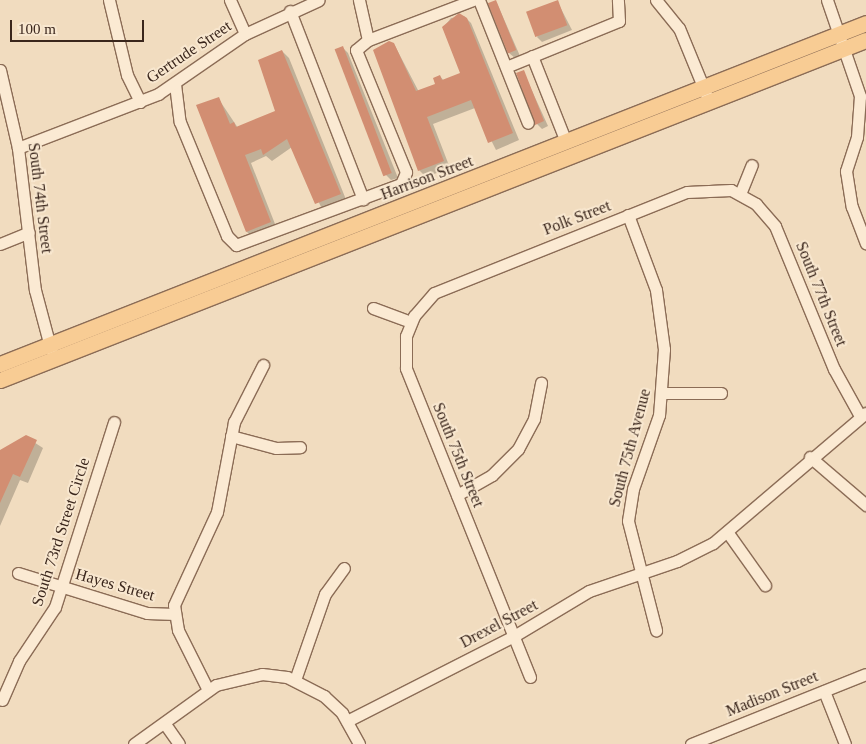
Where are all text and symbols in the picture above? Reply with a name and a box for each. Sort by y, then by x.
scale bar [12,10,146,42]
street label: Gertrude Street [143,17,235,87]
text: 100 m [18,21,56,37]
street label: South 74th Street [24,142,56,254]
street label: Harrison Street [378,152,476,204]
street label: Polk Street [541,196,613,240]
street label: South 77th Street [791,239,851,349]
street label: South 75th Avenue [605,386,655,510]
street label: South 75th Street [428,400,488,510]
street label: South 73rd Street Circle [28,455,94,609]
street label: Hayes Street [73,565,157,605]
street label: Drexel Street [457,596,541,652]
street label: Madison Street [723,667,821,721]

